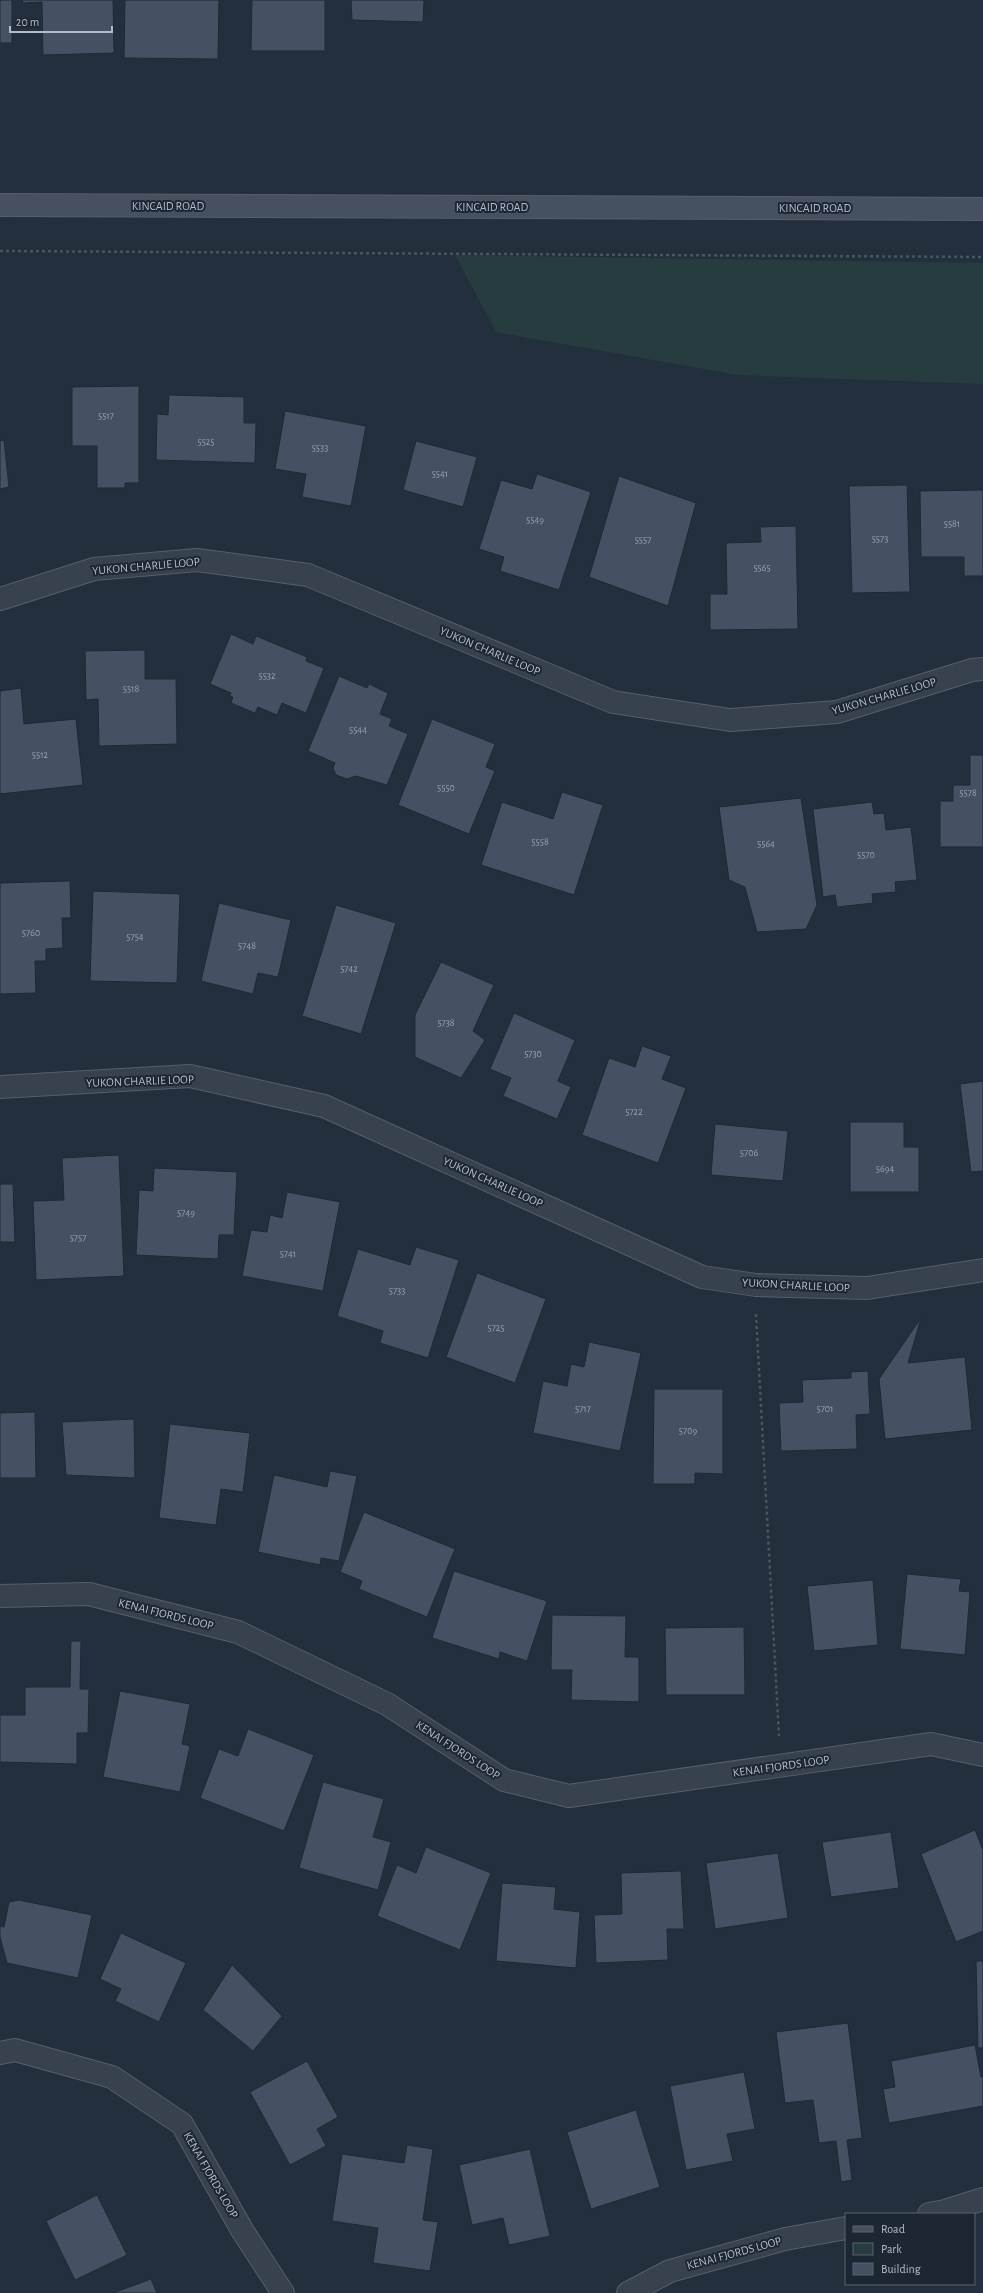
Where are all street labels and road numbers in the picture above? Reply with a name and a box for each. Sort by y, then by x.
street label: KINCAID ROAD [132,200,205,212]
street label: KINCAID ROAD [456,201,529,213]
street label: KINCAID ROAD [779,202,852,214]
street label: YUKON CHARLIE LOOP [92,555,200,577]
street label: YUKON CHARLIE LOOP [438,624,542,678]
street label: YUKON CHARLIE LOOP [830,675,938,717]
street label: YUKON CHARLIE LOOP [86,1073,194,1089]
street label: YUKON CHARLIE LOOP [441,1155,545,1209]
street label: YUKON CHARLIE LOOP [742,1276,850,1294]
street label: KENAI FJORDS LOOP [117,1596,215,1632]
street label: KENAI FJORDS LOOP [414,1718,502,1782]
street label: KENAI FJORDS LOOP [732,1753,830,1779]
street label: KENAI FJORDS LOOP [181,2130,241,2220]
street label: KENAI FJORDS LOOP [685,2235,783,2271]

